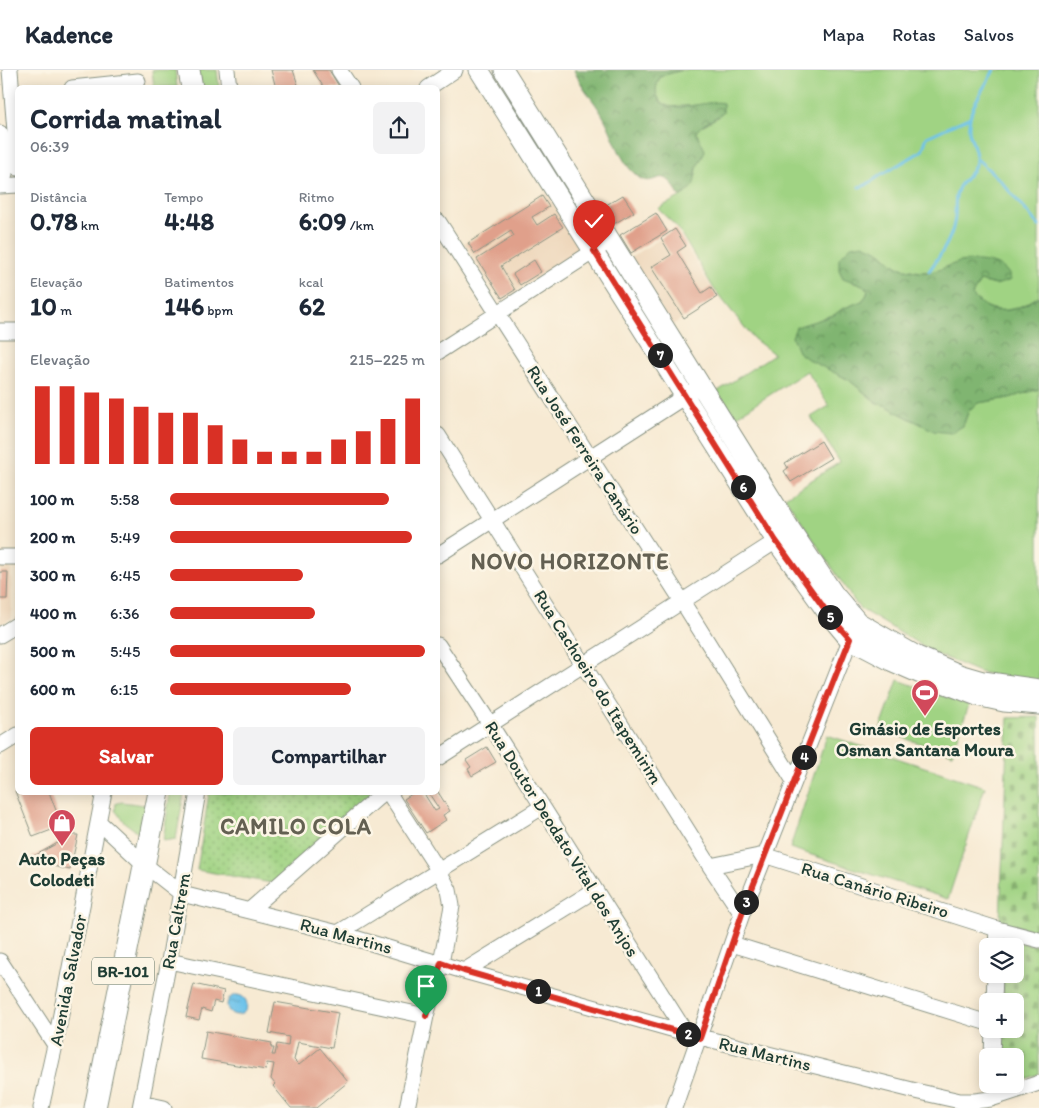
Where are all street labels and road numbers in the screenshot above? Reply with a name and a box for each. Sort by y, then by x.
street label: Rua José Ferreira Canário [522,361,648,539]
street label: Rua Cachoeiro do Itapemirim [529,586,667,788]
street label: Rua Doutor Deodato Vital dos Anjos [480,717,644,961]
street label: Rua Canário Ribeiro [799,857,951,923]
street label: Rua Caltrem [157,871,195,971]
street label: Avenida Salvador [44,912,92,1048]
street label: Rua Martins [298,913,394,959]
road number: BR-101 [92,958,154,984]
street label: Rua Martins [717,1032,813,1076]

